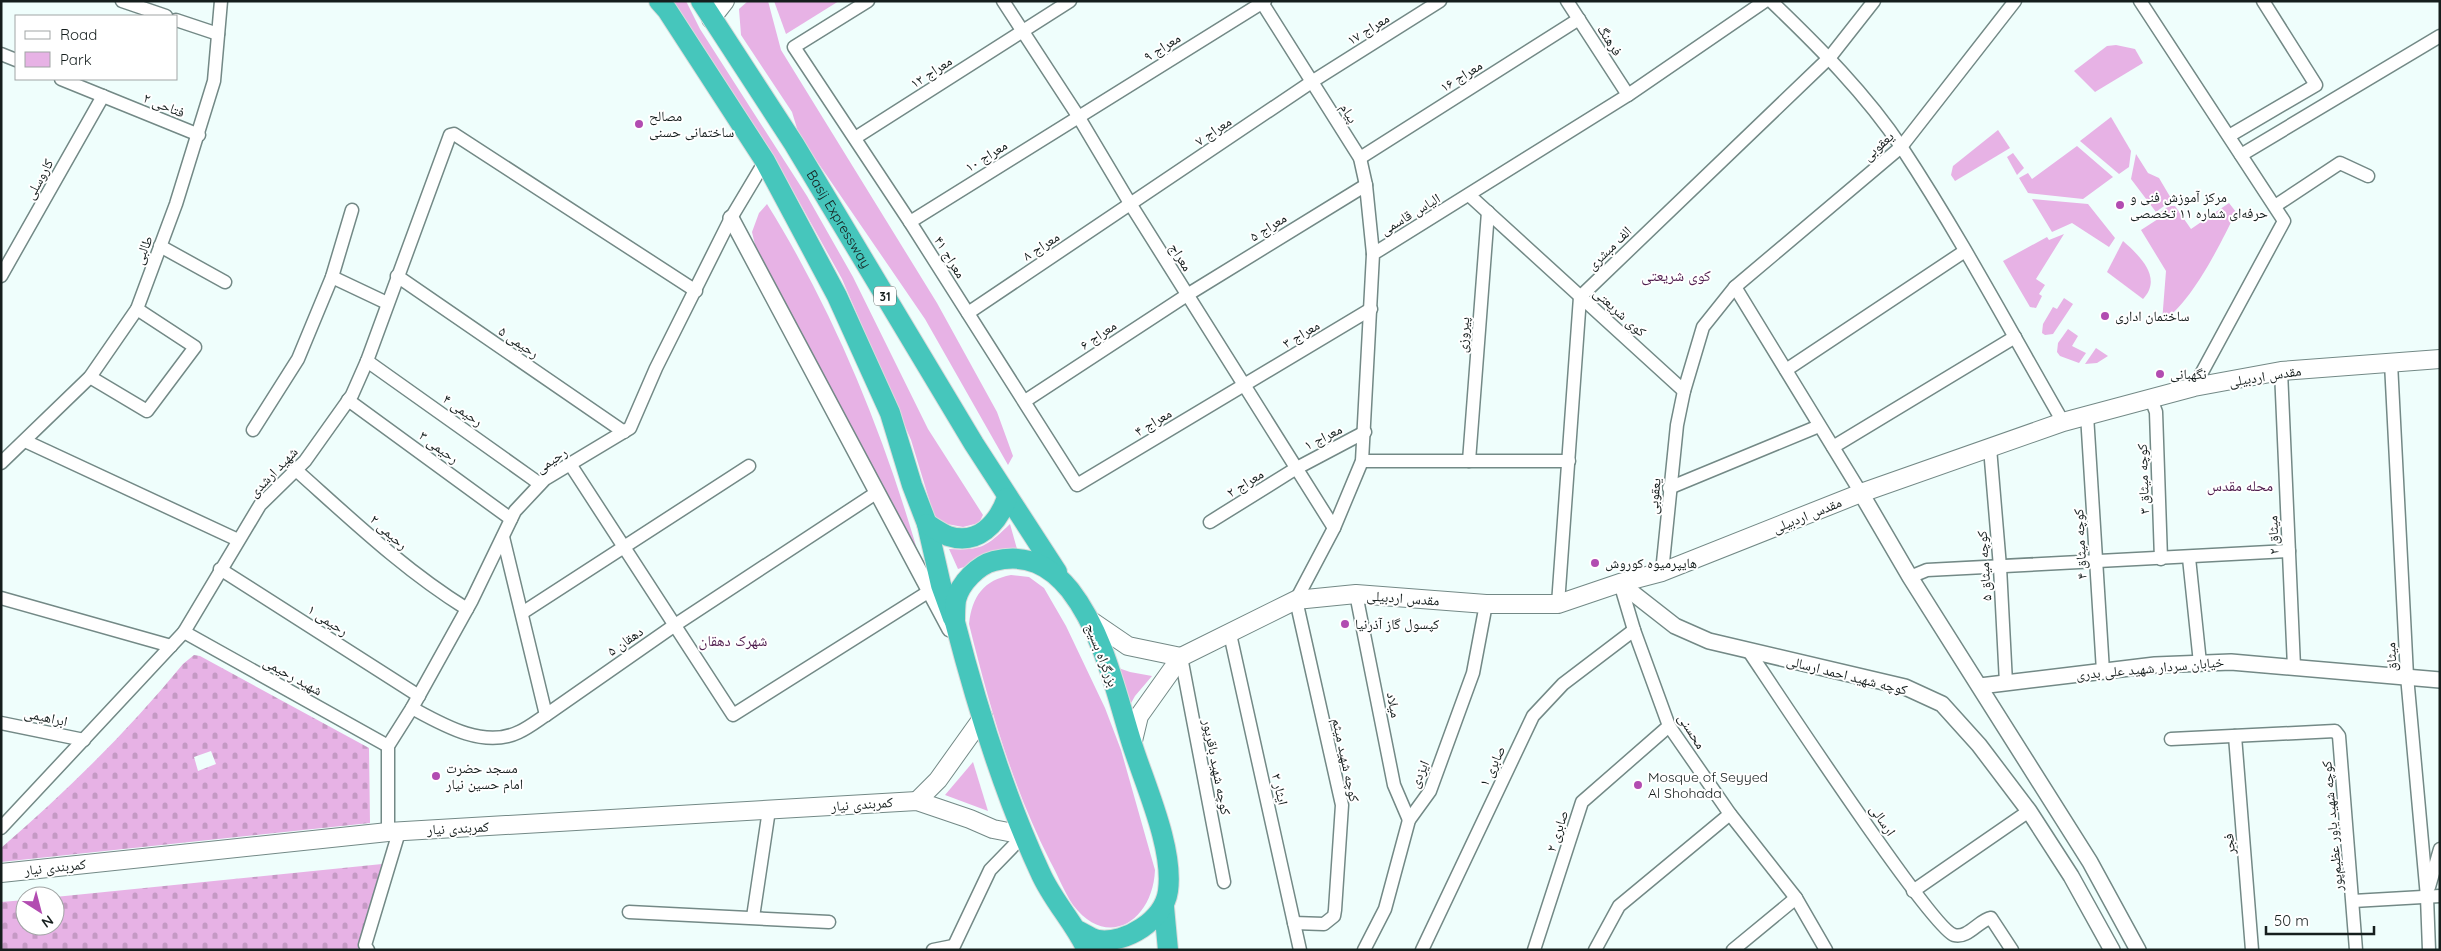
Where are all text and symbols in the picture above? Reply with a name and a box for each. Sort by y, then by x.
street label: معراج ۱۷ [1344,9,1393,50]
legend [15,15,178,80]
street label: فرهنگ [1593,21,1627,59]
text: Road [60,25,97,44]
street label: معراج ۹ [1140,29,1184,66]
text: Park [60,50,92,69]
street label: معراج ۱۲ [907,52,956,93]
street label: معراج ۱۶ [1437,56,1486,97]
street label: فتاحی ۲ [141,89,187,121]
street label: پیام [1335,100,1362,127]
place label: مصالح ساختمانی حسنی [649,107,734,141]
street label: معراج ۷ [1191,112,1235,151]
marker: مصالح ساختمانی حسنی [633,118,645,130]
street label: یعقوبی [1859,127,1898,165]
street label: معراج ۱۰ [962,136,1011,177]
street label: کاروسلی [21,155,58,202]
street label: Basij Expressway [803,167,875,271]
place label: مرکز آموزش فنی و حرفه‌ای شماره ۱۱ تخصصی [2130,188,2268,222]
street label: الیاس قاسمی [1377,189,1443,239]
marker: مرکز آموزش فنی و حرفه‌ای شماره ۱۱ تخصصی [2114,199,2126,211]
street label: معراج ۵ [1246,209,1290,246]
street label: الف مبشری [1583,222,1635,274]
street label: معراج ۸ [1019,228,1063,265]
street label: طالبی [129,233,157,267]
street label: معراج ۴۱ [929,233,970,282]
street label: معراج [1165,239,1197,275]
district label: کوی شریعتی [1641,266,1711,286]
street label: کوی شریعتی [1590,284,1650,341]
road number: 31 [874,286,896,306]
place label: ساختمان اداری [2115,307,2190,325]
marker: ساختمان اداری [2099,310,2111,322]
street label: معراج ۶ [1076,316,1120,355]
street label: معراج ۳ [1279,316,1323,353]
street label: پیروزی [1453,316,1473,354]
street label: رحیمی ۵ [495,322,543,362]
street label: مقدس اردبیلی [2228,361,2302,391]
place label: نگهبانی [2170,365,2207,383]
marker: نگهبانی [2154,368,2166,380]
street label: رحیمی ۴ [439,390,487,430]
street label: معراج ۴ [1131,404,1175,441]
street label: معراج ۱ [1301,420,1345,455]
street label: رحیمی ۳ [416,427,462,467]
street label: شهید ارشدی [245,443,301,501]
street label: رحیمی [532,443,570,477]
street label: کوچه میثاق ۳ [2133,443,2153,515]
street label: معراج ۲ [1223,465,1267,502]
district label: محله مقدس [2207,476,2273,496]
street label: یعقوبی [1643,477,1665,515]
street label: مقدس اردبیلی [1770,493,1844,537]
street label: کوچه میثاق ۴ [2069,508,2091,580]
street label: رحیمی ۲ [366,510,412,554]
street label: میثاق ۲ [2263,515,2283,555]
street label: کوچه میثاق ۵ [1973,530,1995,602]
place label: هایپرمیوه کوروش [1605,554,1697,572]
marker: هایپرمیوه کوروش [1589,557,1601,569]
street label: مقدس اردبیلی [1366,586,1440,610]
street label: رحیمی ۱ [304,600,352,640]
place label: کپسول گاز آذرنیا [1355,615,1440,633]
marker: کپسول گاز آذرنیا [1339,618,1351,630]
street label: بزرگراه بسیج [1081,621,1122,690]
street label: دهقان ۵ [603,622,647,660]
district label: شهرک دهقان [699,631,768,651]
street label: میثاق [2381,642,2401,672]
street label: کوچه شهید احمد ارسالی [1785,651,1910,699]
street label: شهید رحیمی [260,652,326,700]
street label: خیابان سردار شهید علی بدری [2075,653,2225,683]
street label: میلاد [1383,691,1405,719]
street label: ابراهیمی [23,704,69,730]
street label: محسنی [1674,710,1710,752]
street label: کوچه شهید میثم [1327,716,1364,804]
street label: کوچه شهید باقرپور [1199,717,1235,817]
street label: صابری ۱ [1475,743,1509,789]
street label: ایزدی [1405,757,1433,791]
place label: مسجد حضرت امام حسین نیار [445,759,523,794]
street label: کوچه شهید یاور عظیم‌پور [2317,760,2348,893]
place label: Mosque of Seyyed Al Shohada [1648,768,1768,802]
marker: مسجد حضرت امام حسین نیار [430,770,442,782]
street label: ایثار ۲ [1268,771,1292,807]
marker: Mosque of Seyyed Al Shohada [1632,779,1644,791]
street label: کمربندی نیار [829,793,894,815]
street label: ارسالی [1866,801,1900,839]
street label: صابری ۲ [1542,808,1572,854]
street label: کمربندی نیار [426,817,490,839]
street label: فجر [2219,833,2239,856]
street label: کمربندی نیار [22,855,87,879]
north arrow [15,886,65,936]
scale bar [2266,904,2374,936]
text: N [38,911,57,932]
text: 50 m [2274,911,2309,930]

